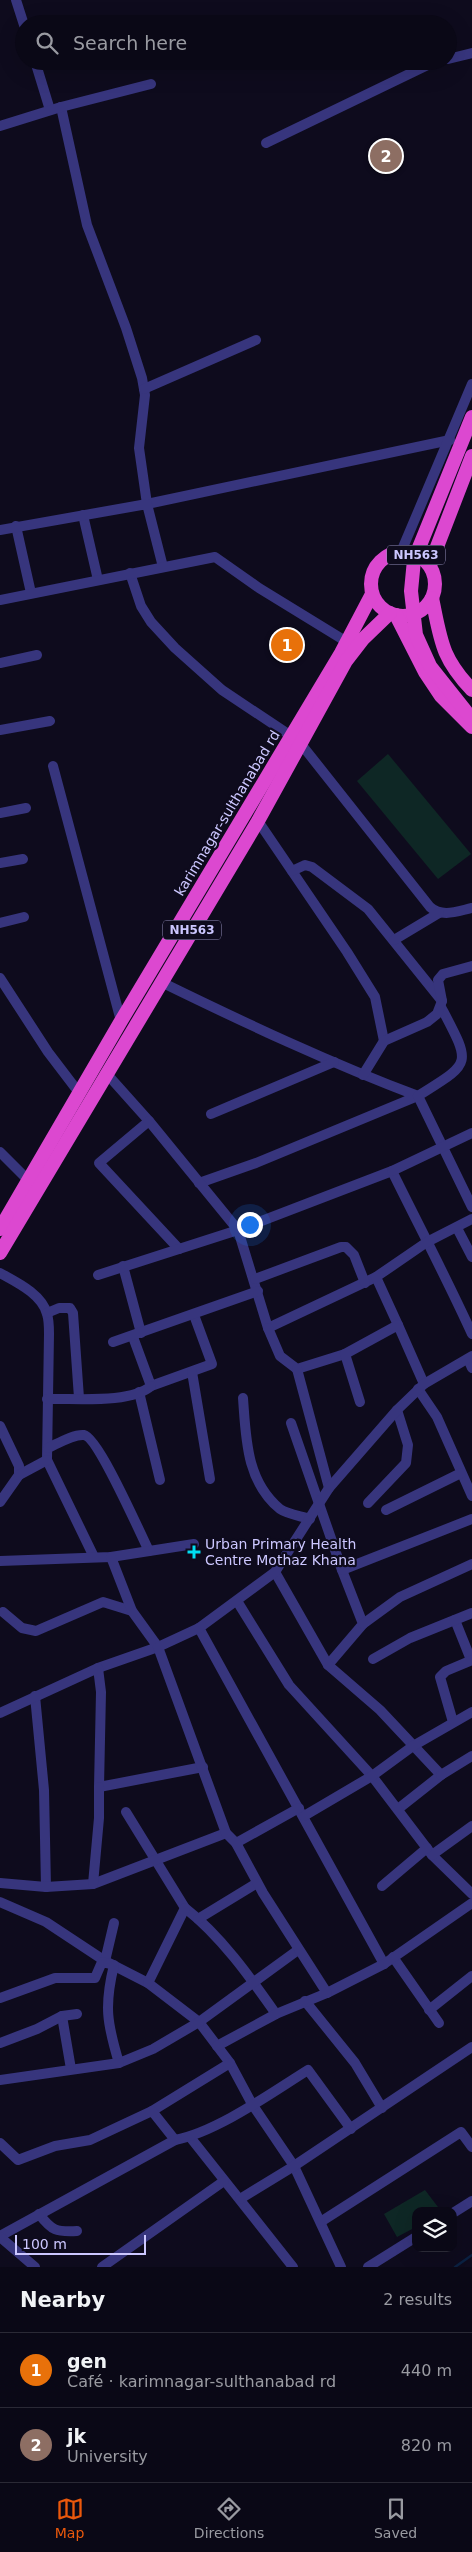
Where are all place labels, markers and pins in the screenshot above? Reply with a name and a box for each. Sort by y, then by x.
pin: 2 [370,137,402,175]
pin: 1 [271,626,303,664]
place label: Urban Primary Health Centre Mothaz Khana [205,1536,356,1568]
marker: Urban Primary Health Centre Mothaz Khana [187,1545,201,1559]

